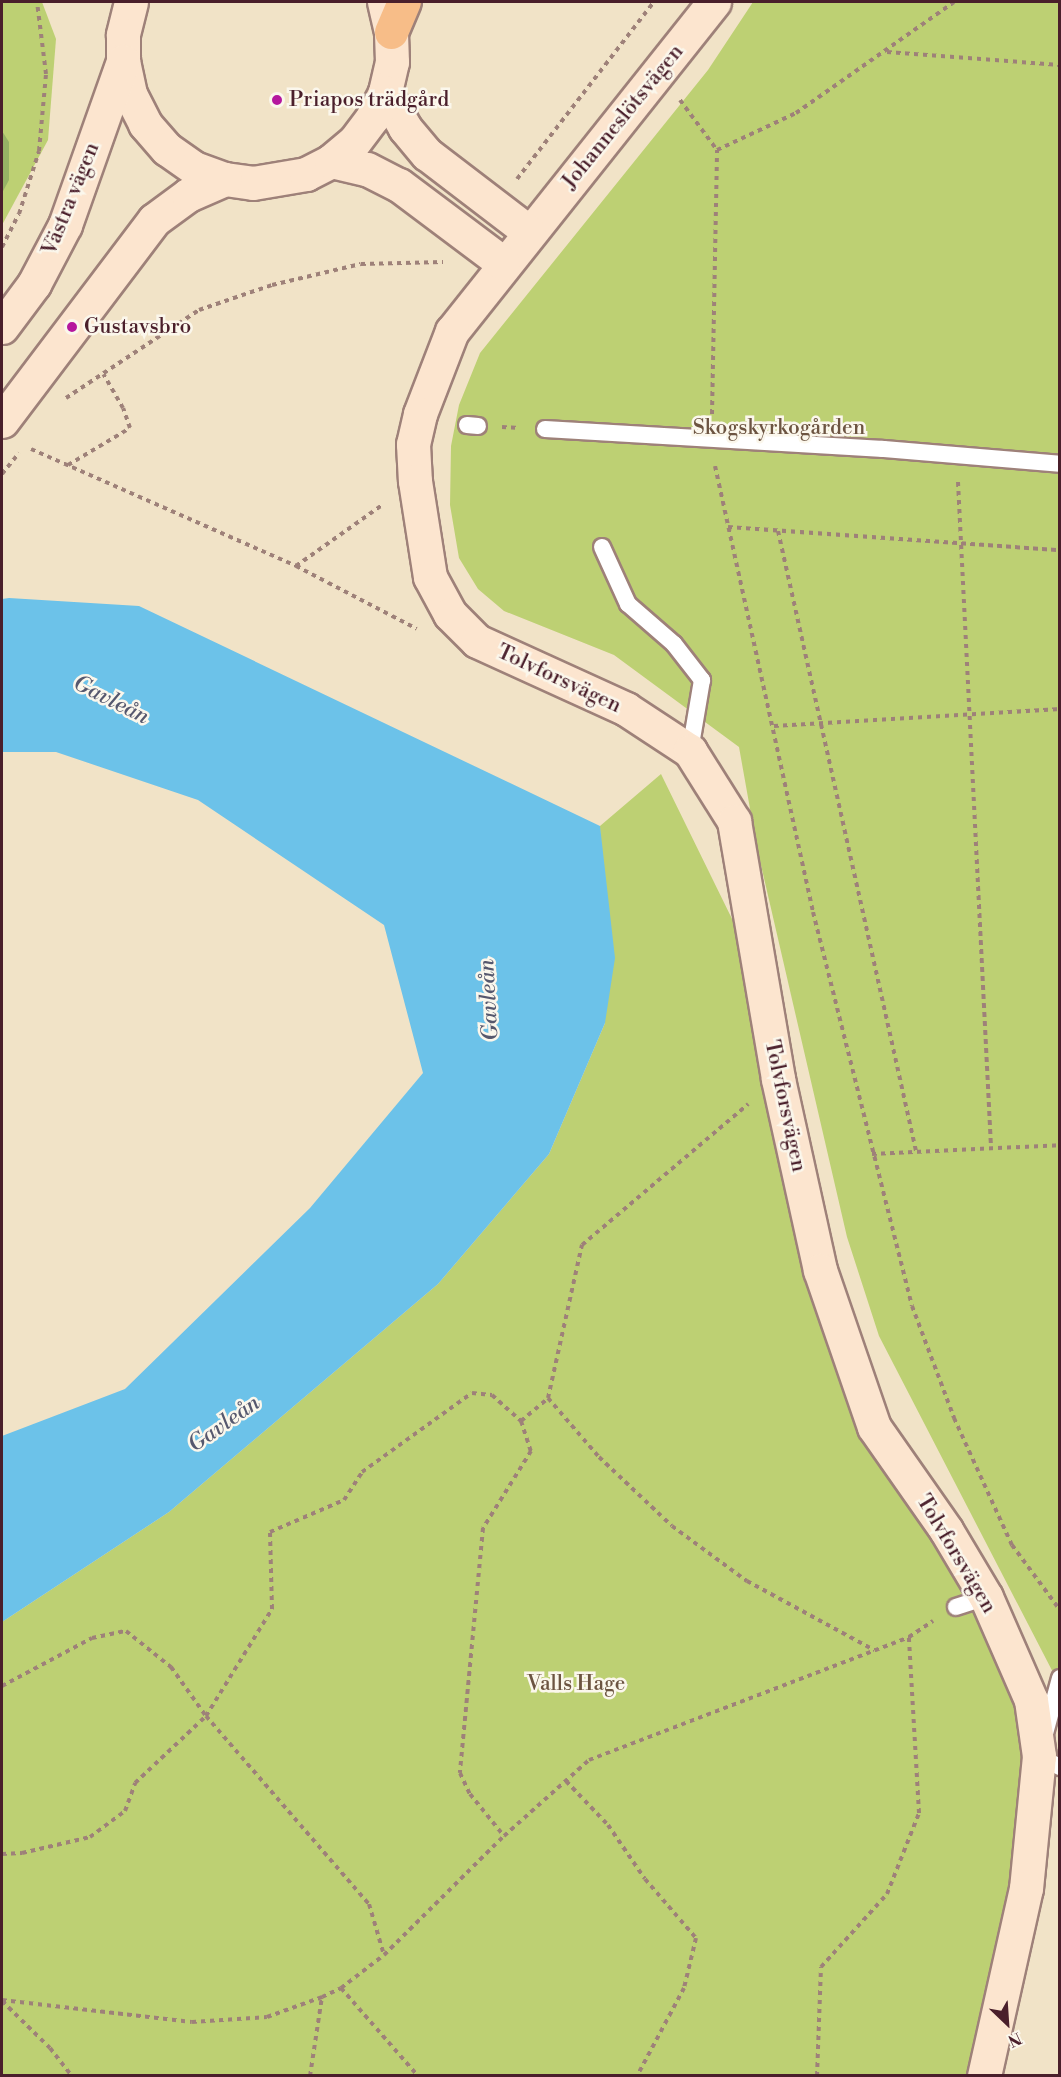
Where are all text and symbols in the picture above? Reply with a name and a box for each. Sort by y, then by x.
street label: Johanneslötsvägen [557,40,689,194]
place label: Priapos trädgård [289,87,449,113]
marker: Priapos trädgård [270,93,284,107]
street label: Västra vägen [37,139,105,259]
place label: Gustavsbro [84,314,191,340]
marker: Gustavsbro [65,320,79,334]
park label: Skogskyrkogården [693,415,865,441]
street label: Tolvforsvägen [493,639,625,719]
water label: Gavleån [69,670,153,730]
water label: Gavleån [474,959,504,1041]
street label: Tolvforsvägen [759,1038,811,1174]
water label: Gavleån [183,1390,265,1458]
street label: Tolvforsvägen [911,1490,1001,1618]
park label: Valls Hage [527,1671,625,1697]
north arrow [977,1993,1037,2053]
text: N [1005,2028,1025,2051]

